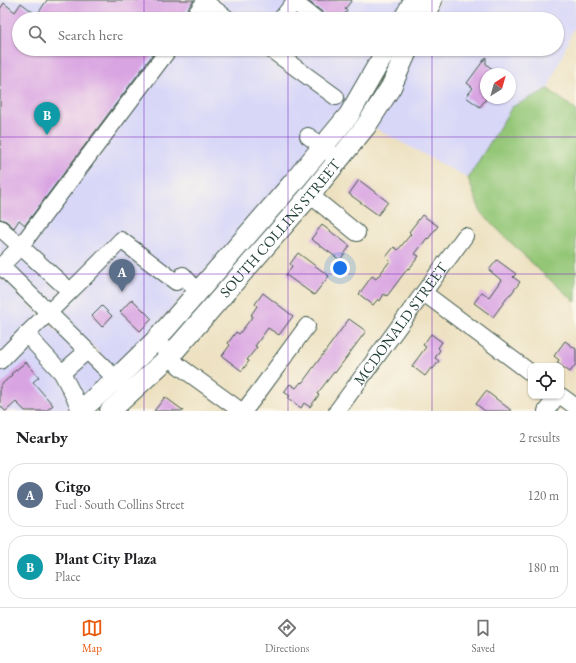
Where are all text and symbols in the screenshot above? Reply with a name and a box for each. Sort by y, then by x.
search box [12,12,564,56]
icon: search [26,23,48,45]
text: Search here [58,25,123,44]
north arrow [480,68,516,104]
pin: B [34,102,60,135]
street label: SOUTH COLLINS STREET [215,154,345,301]
your location [330,258,350,278]
street label: MCDONALD STREET [349,258,452,388]
pin: A [109,259,135,292]
map controls [528,363,564,399]
button: locate [528,363,564,399]
text: Nearby [16,426,68,448]
text: 2 results [519,429,560,446]
text: Citgo [55,477,91,496]
text: A [25,487,35,504]
text: 120 m [528,487,559,504]
text: Fuel · South Collins Street [55,496,184,513]
text: Plant City Plaza [55,549,157,568]
text: B [26,559,34,576]
text: 180 m [528,559,559,576]
text: Place [55,568,81,585]
tab: Map [81,617,103,655]
tab: Directions [265,617,309,655]
tab: Saved [471,617,495,655]

